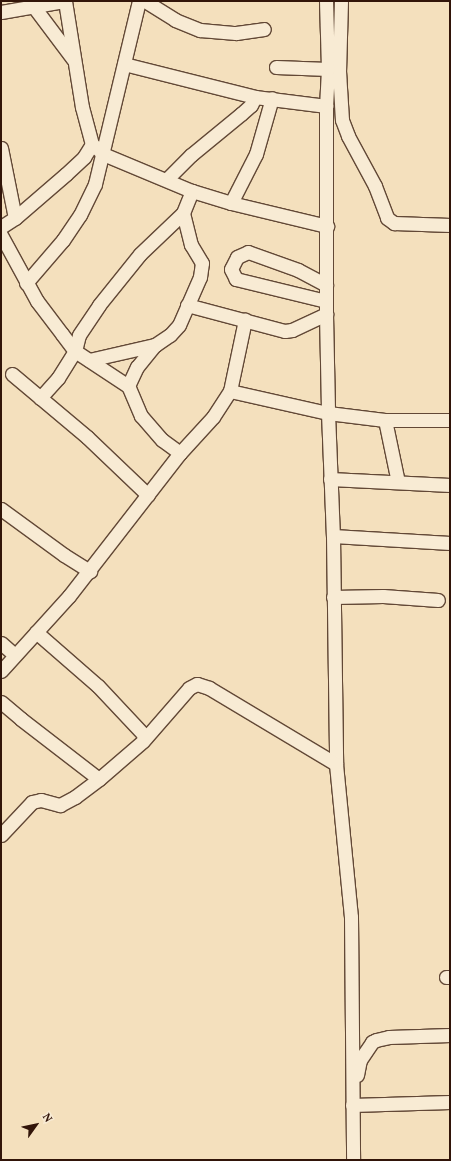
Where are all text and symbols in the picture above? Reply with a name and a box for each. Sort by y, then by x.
north arrow [16,1105,56,1145]
text: N [38,1111,55,1126]

